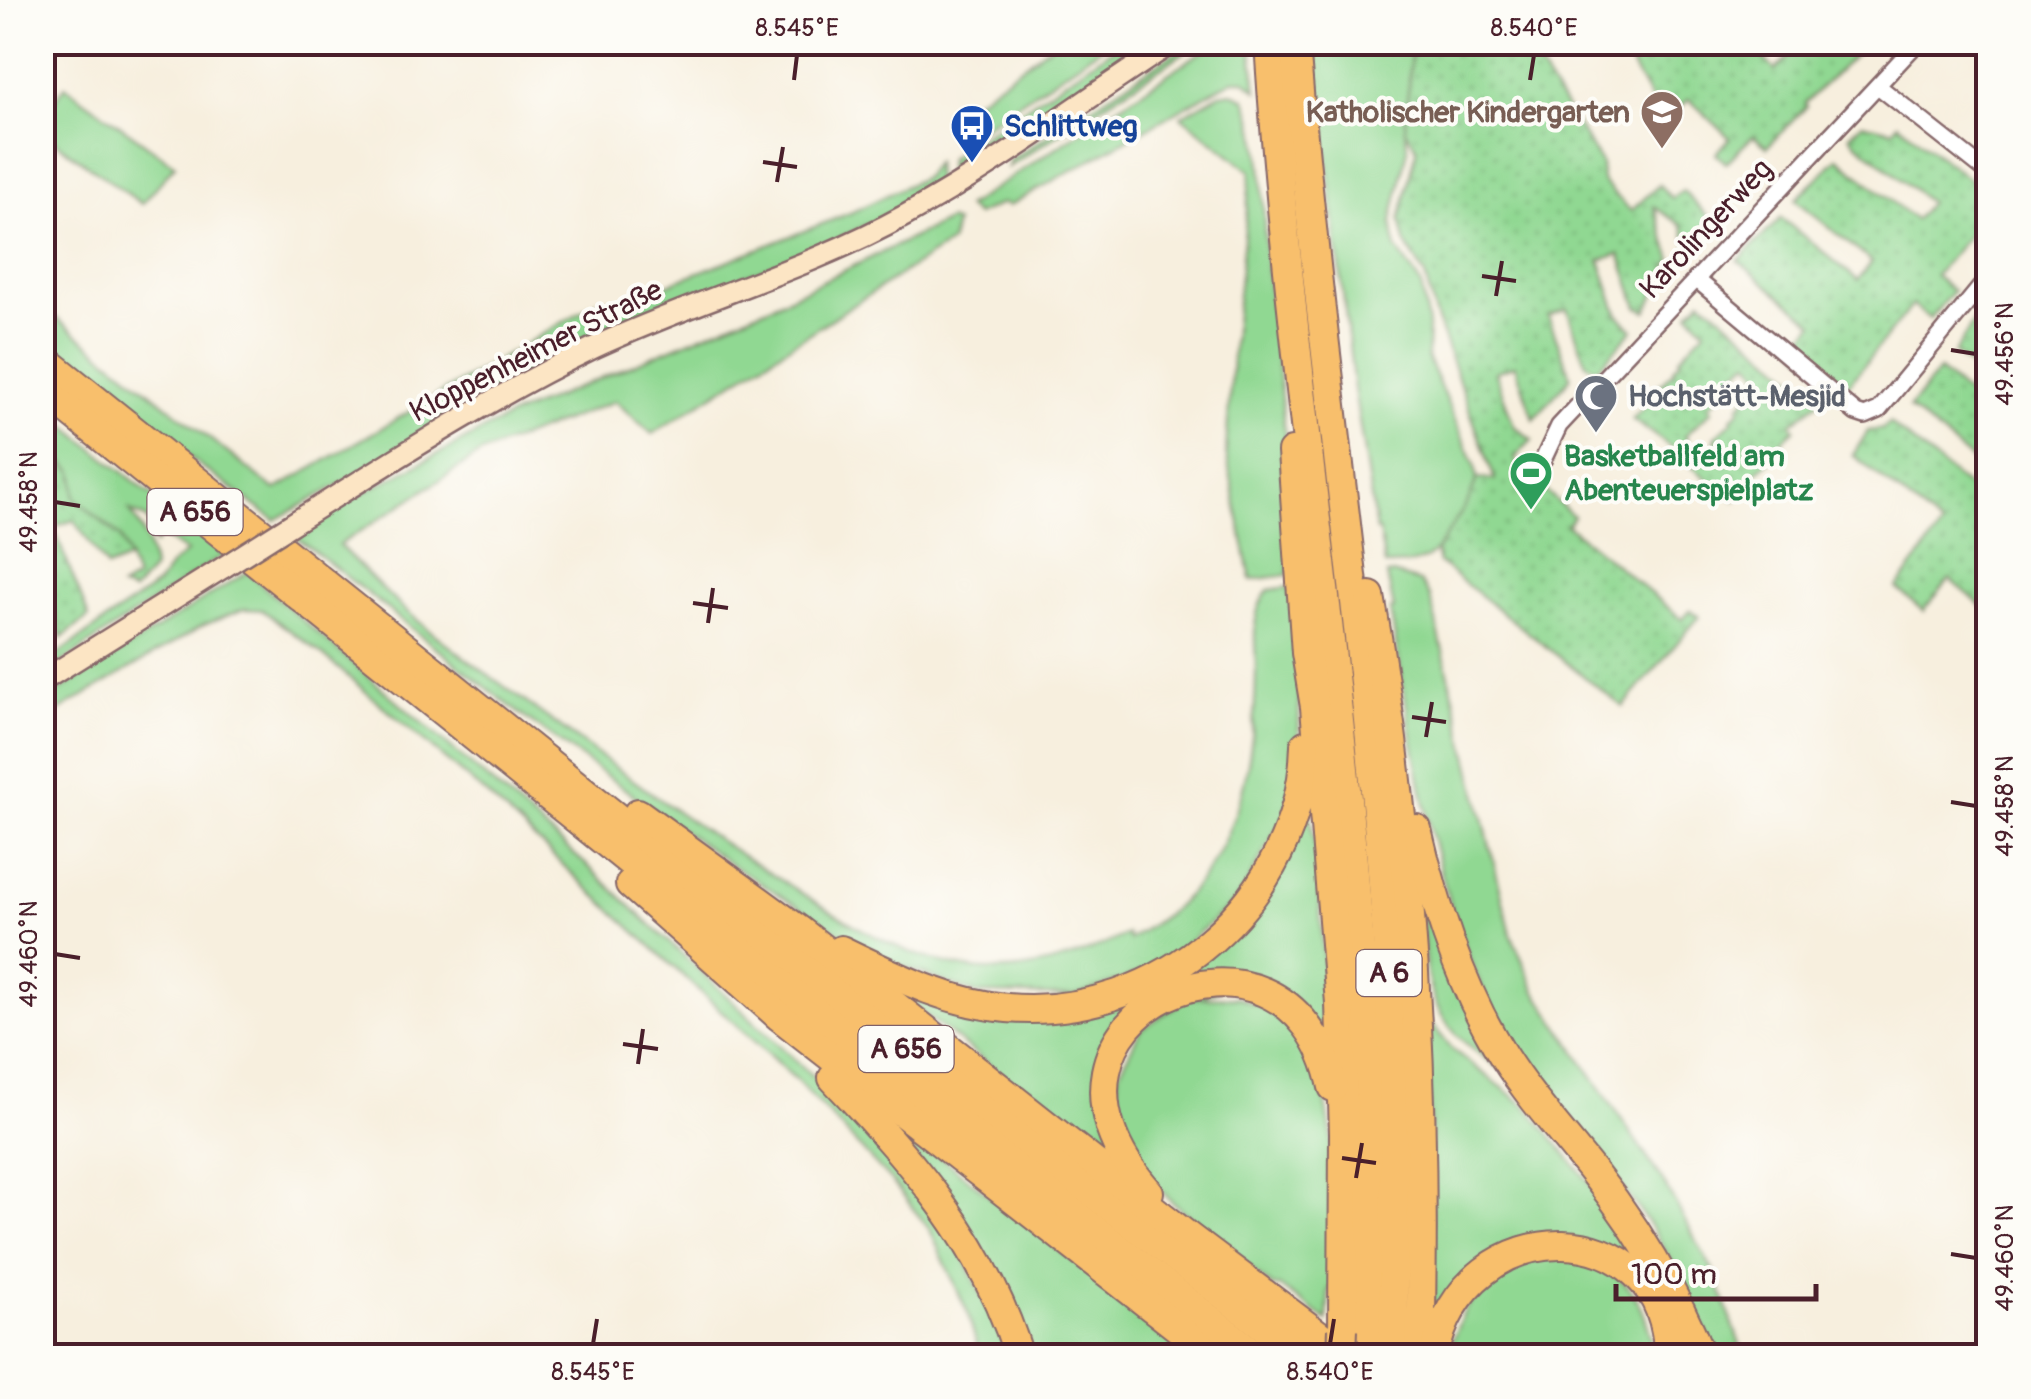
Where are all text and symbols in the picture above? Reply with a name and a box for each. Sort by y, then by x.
text: 8.545°E [755,13,839,44]
text: 8.540°E [1490,13,1578,44]
school or university icon: Katholischer Kindergarten [1639,89,1685,150]
place label: Katholischer Kindergarten [1306,94,1630,131]
bus stop icon: Schlittweg [949,103,995,164]
place label: Schlittweg [1004,108,1138,145]
street label: Karolingerweg [1632,151,1780,307]
street label: Kloppenheimer Straße [403,271,669,431]
text: 49.456°N [1990,302,2021,406]
mosque icon: Hochstätt-Mesjid [1573,373,1619,434]
place label: Hochstätt-Mesjid [1628,378,1846,415]
place label: Basketballfeld am Abenteuerspielplatz [1564,438,1814,509]
sports icon: Basketballfeld am Abenteuerspielplatz [1508,450,1554,511]
text: 49.458°N [14,451,45,553]
road number: A 656 [148,489,242,535]
text: 49.458°N [1990,755,2021,857]
text: 49.460°N [14,901,45,1007]
road number: A 6 [1356,950,1422,996]
road number: A 656 [858,1026,954,1072]
text: 49.460°N [1990,1205,2021,1311]
scale bar [1616,1239,1816,1301]
text: 100 m [1631,1256,1717,1293]
text: 8.545°E [551,1357,635,1388]
text: 8.540°E [1286,1357,1374,1388]

